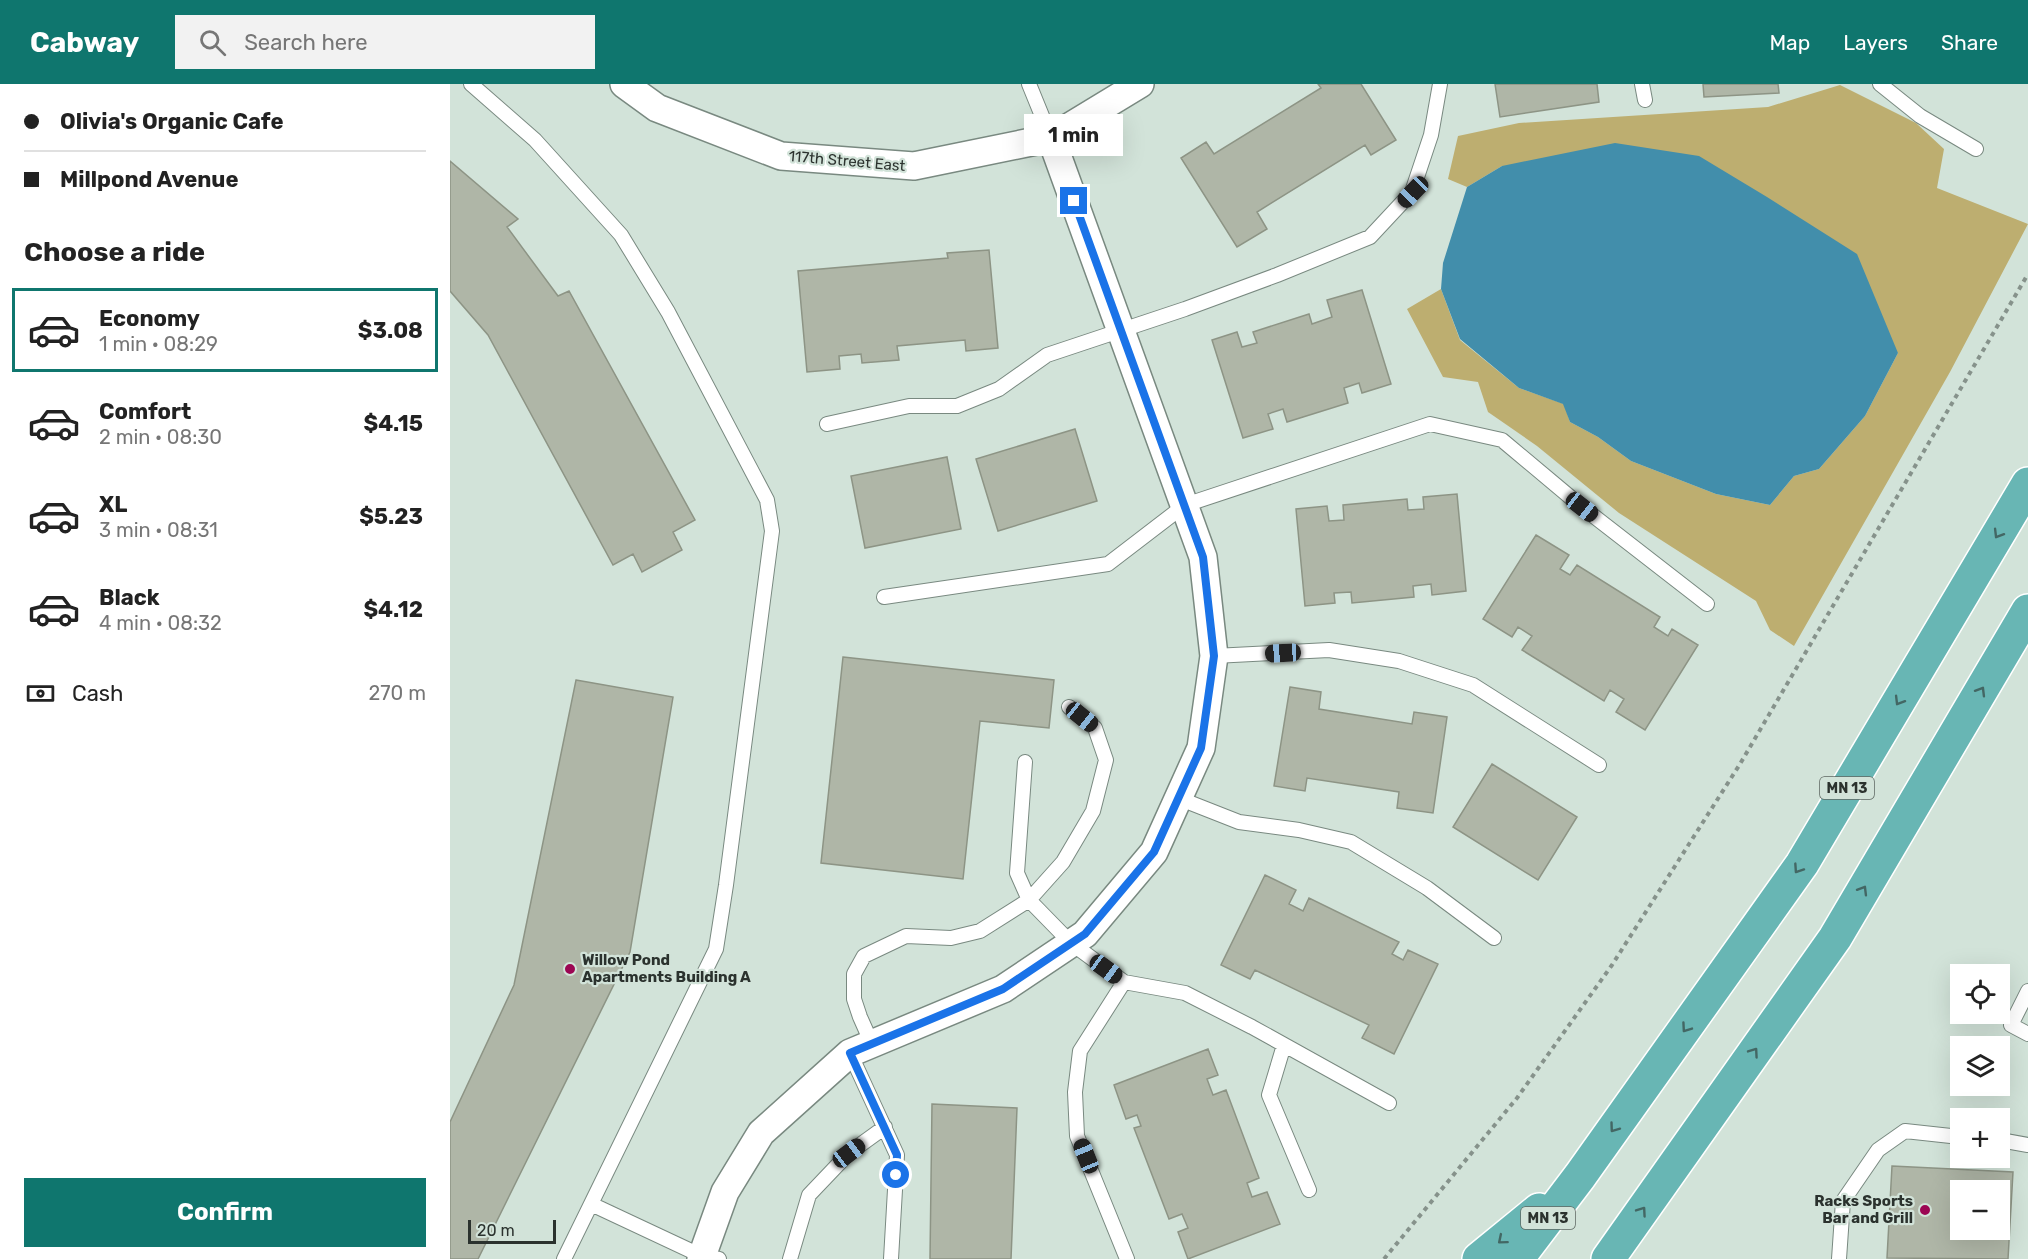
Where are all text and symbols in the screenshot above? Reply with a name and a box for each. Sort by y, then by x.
search box [175,15,595,69]
text: Cabway [30,26,139,59]
icon: search [196,26,229,59]
text: Search here [244,29,368,56]
text: Map [1769,30,1810,55]
text: Layers [1843,30,1908,55]
text: Share [1941,30,1998,55]
text: Olivia's Organic Cafe [60,108,284,135]
callout: 1 min [1024,114,1124,156]
text: 1 min [1048,123,1099,147]
street label: 117th Street East [788,147,906,175]
text: Millpond Avenue [60,166,239,193]
car [1394,173,1432,211]
route end [1060,187,1087,214]
text: Choose a ride [24,236,205,268]
icon: car [27,303,81,357]
text: Economy [99,305,200,332]
text: $3.08 [358,317,423,344]
text: 1 min · 08:29 [99,332,218,356]
icon: car [27,396,81,450]
text: Comfort [99,398,191,425]
text: $4.15 [363,410,423,437]
text: 2 min · 08:30 [99,425,222,449]
icon: car [27,489,81,543]
car [1562,489,1602,525]
text: XL [99,491,127,518]
text: $5.23 [359,503,423,530]
text: 3 min · 08:31 [99,518,218,542]
one-way arrow [1994,528,2005,538]
icon: car [27,582,81,636]
text: Black [99,584,160,611]
text: $4.12 [363,596,423,623]
text: 4 min · 08:32 [99,611,222,635]
car [1265,643,1301,663]
icon: cash [24,677,57,710]
text: Cash [72,680,123,707]
text: 270 m [369,681,426,705]
one-way arrow [1973,687,1985,697]
one-way arrow [1894,695,1906,706]
car [1062,699,1102,735]
road number: MN 13 [1820,777,1874,799]
one-way arrow [1795,862,1806,873]
one-way arrow [1856,886,1868,896]
place label: Willow Pond Apartments Building A [582,951,751,986]
car [1086,951,1126,987]
marker: Willow Pond Apartments Building A [563,962,577,976]
map controls [1950,964,2010,1240]
button: locate [1950,964,2010,1024]
one-way arrow [1682,1021,1693,1032]
button: layers [1950,1036,2010,1096]
one-way arrow [1747,1048,1758,1059]
button: + [1950,1108,2010,1168]
one-way arrow [1610,1121,1621,1132]
car [829,1135,869,1171]
car [1071,1136,1101,1176]
route start [882,1161,909,1188]
button: Confirm [24,1178,426,1247]
button: − [1950,1180,2010,1240]
place label: Racks Sports Bar and Grill [1814,1192,1913,1227]
marker: Racks Sports Bar and Grill [1918,1203,1932,1217]
road number: MN 13 [1521,1207,1575,1229]
one-way arrow [1635,1207,1646,1218]
scale bar [468,1217,556,1244]
text: 20 m [477,1221,515,1240]
one-way arrow [1498,1233,1509,1244]

